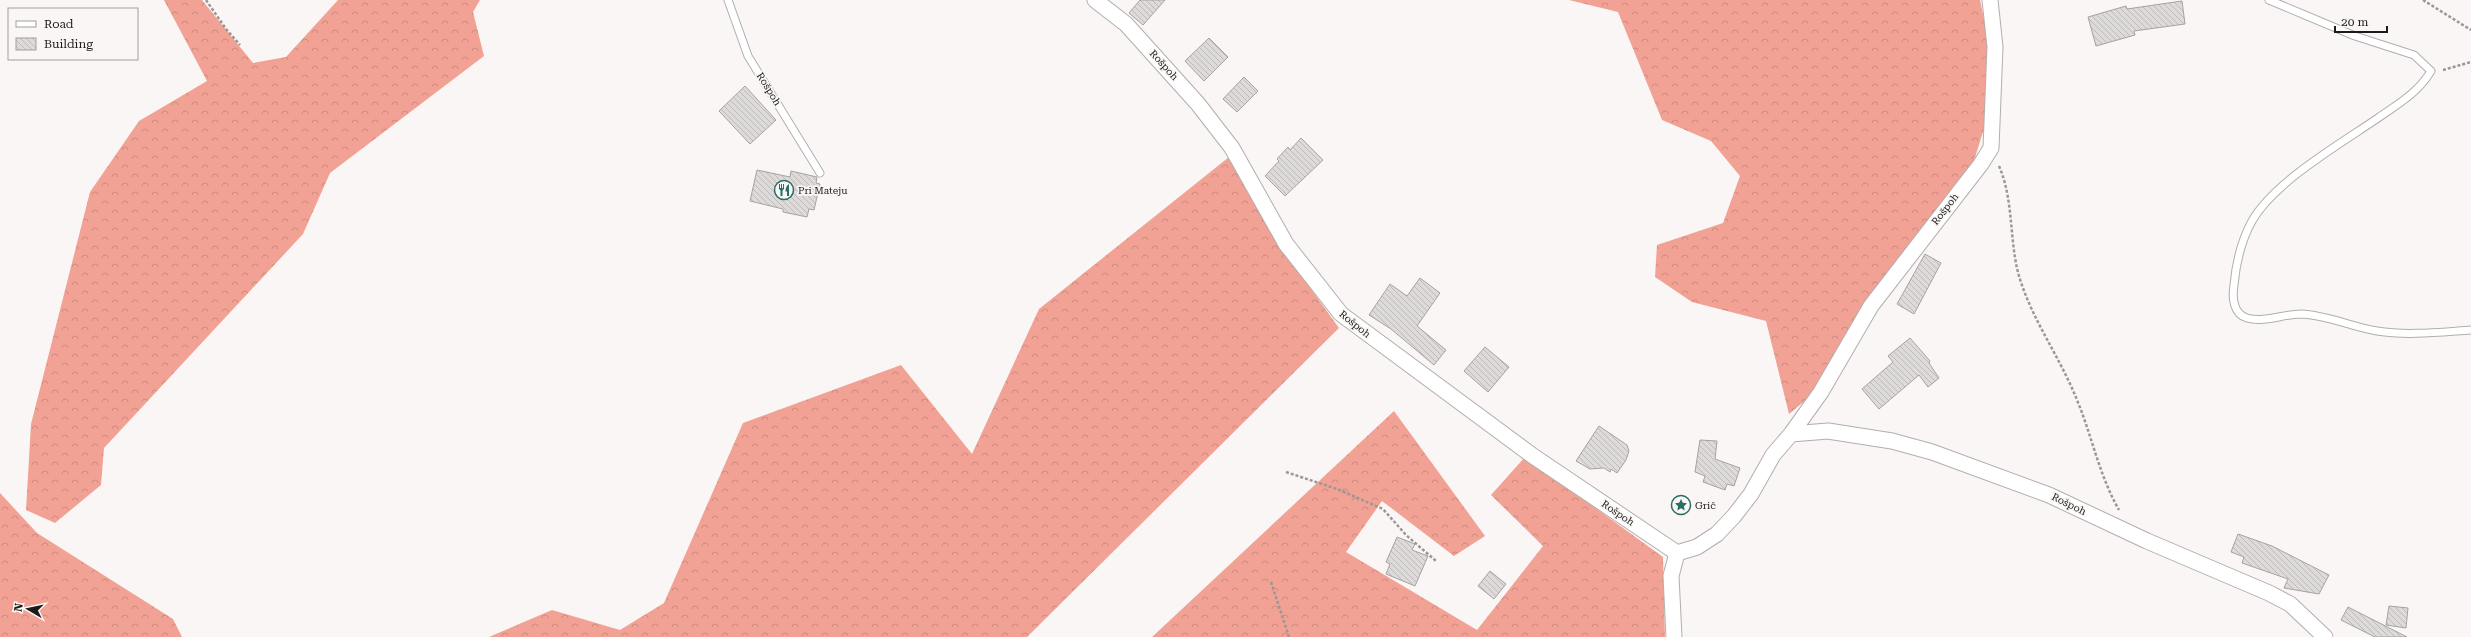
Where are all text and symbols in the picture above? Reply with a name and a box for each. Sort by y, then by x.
legend [8,8,138,60]
scale bar [2335,8,2387,34]
text: 20 m [2341,15,2368,29]
text: Road [44,17,74,31]
text: Building [44,37,93,51]
street label: Rošpoh [1148,48,1181,83]
street label: Rošpoh [755,70,784,108]
restaurant icon: Pri Mateju [773,179,795,201]
place label: Pri Mateju [798,185,848,196]
street label: Rošpoh [1929,191,1961,227]
street label: Rošpoh [1337,308,1373,340]
street label: Rošpoh [2050,491,2088,517]
place icon: Grič [1670,494,1692,516]
street label: Rošpoh [1600,498,1637,528]
place label: Grič [1695,500,1716,511]
north arrow [8,589,48,629]
text: N [12,602,26,613]

